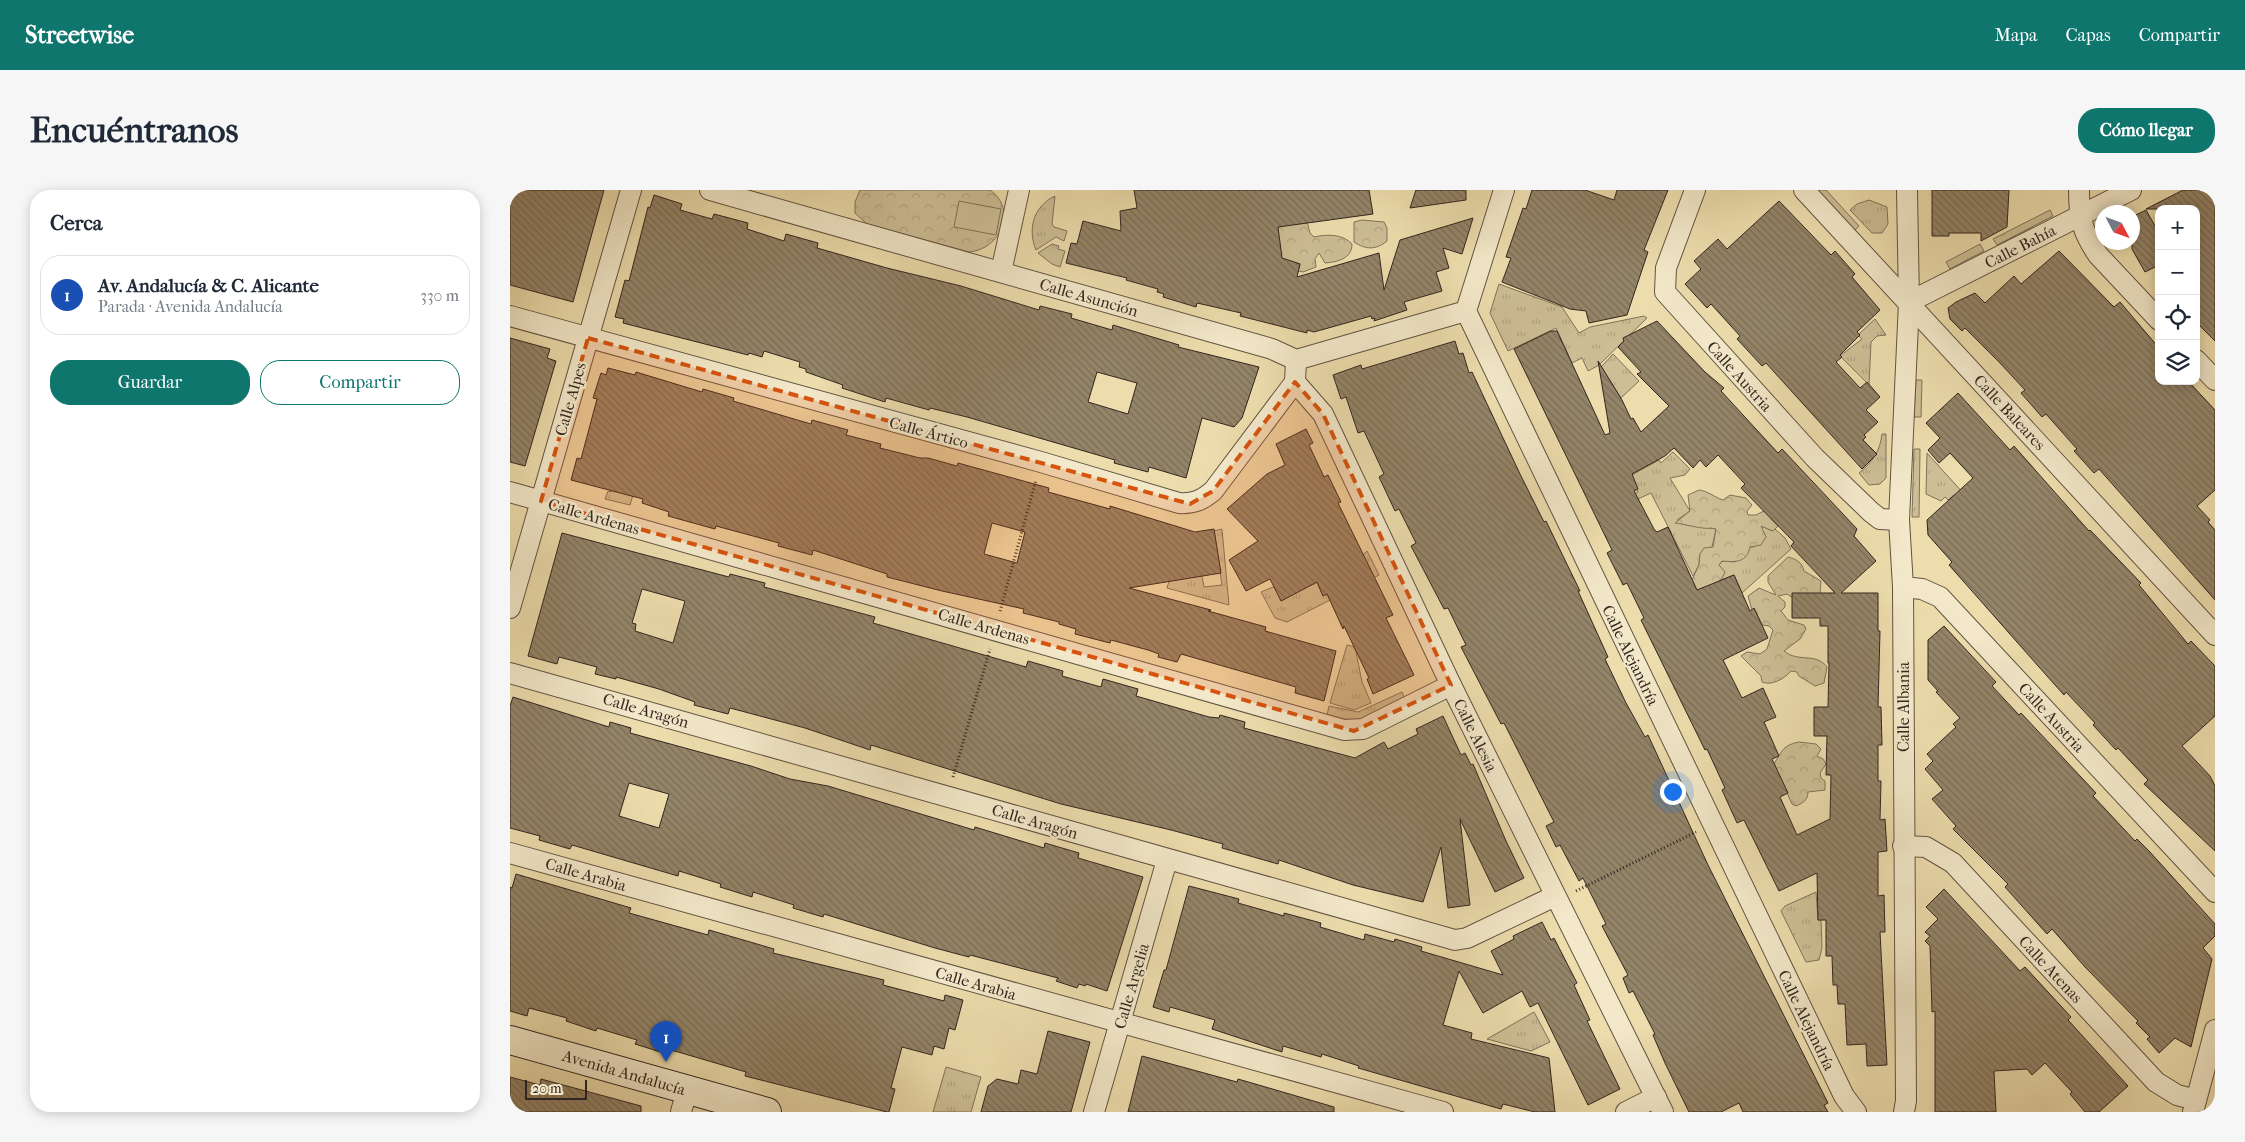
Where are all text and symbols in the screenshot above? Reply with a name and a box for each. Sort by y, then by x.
text: Streetwise [25,21,134,49]
text: Mapa [1995,25,2037,46]
text: Capas [2065,25,2111,46]
text: Compartir [2139,25,2220,46]
button: Cómo llegar [2078,108,2215,153]
text: Encuéntranos [30,110,238,151]
north arrow [2095,205,2140,250]
map controls [2155,205,2200,385]
button: + [2155,205,2200,250]
text: Cerca [50,211,102,235]
street label: Calle Bahía [1982,220,2059,272]
button: − [2155,250,2200,295]
street label: Calle Asunción [1037,274,1141,321]
text: Av. Andalucía & C. Alicante [98,275,319,297]
text: 1 [64,286,70,305]
text: 330 m [420,286,459,305]
button: locate [2155,295,2200,340]
text: Parada · Avenida Andalucía [98,297,283,316]
street label: Calle Austria [1703,337,1777,416]
button: layers [2155,340,2200,385]
button: Guardar [50,360,250,405]
button: Compartir [260,360,460,405]
street label: Calle Alpes [551,360,590,438]
street label: Calle Baleares [1970,371,2049,454]
street label: Calle Ártico [887,412,971,452]
street label: Calle Ardenas [546,494,642,539]
street label: Calle Alejandría [1598,602,1663,709]
street label: Calle Ardenas [936,604,1032,649]
street label: Calle Albania [1894,661,1913,752]
street label: Calle Austria [2015,679,2089,756]
street label: Calle Aragón [601,689,692,732]
street label: Calle Alesia [1450,696,1502,775]
your location [1660,779,1686,805]
street label: Calle Aragón [990,800,1081,843]
street label: Calle Arabia [543,854,629,895]
street label: Calle Atenas [2015,932,2087,1007]
street label: Calle Argelia [1110,940,1153,1031]
street label: Calle Arabia [933,963,1019,1004]
street label: Calle Alejandría [1774,967,1839,1074]
pin: 1 [650,1021,682,1062]
street label: Avenida Andalucía [559,1046,688,1099]
scale bar [525,1077,588,1100]
text: 20 m [532,1080,562,1097]

